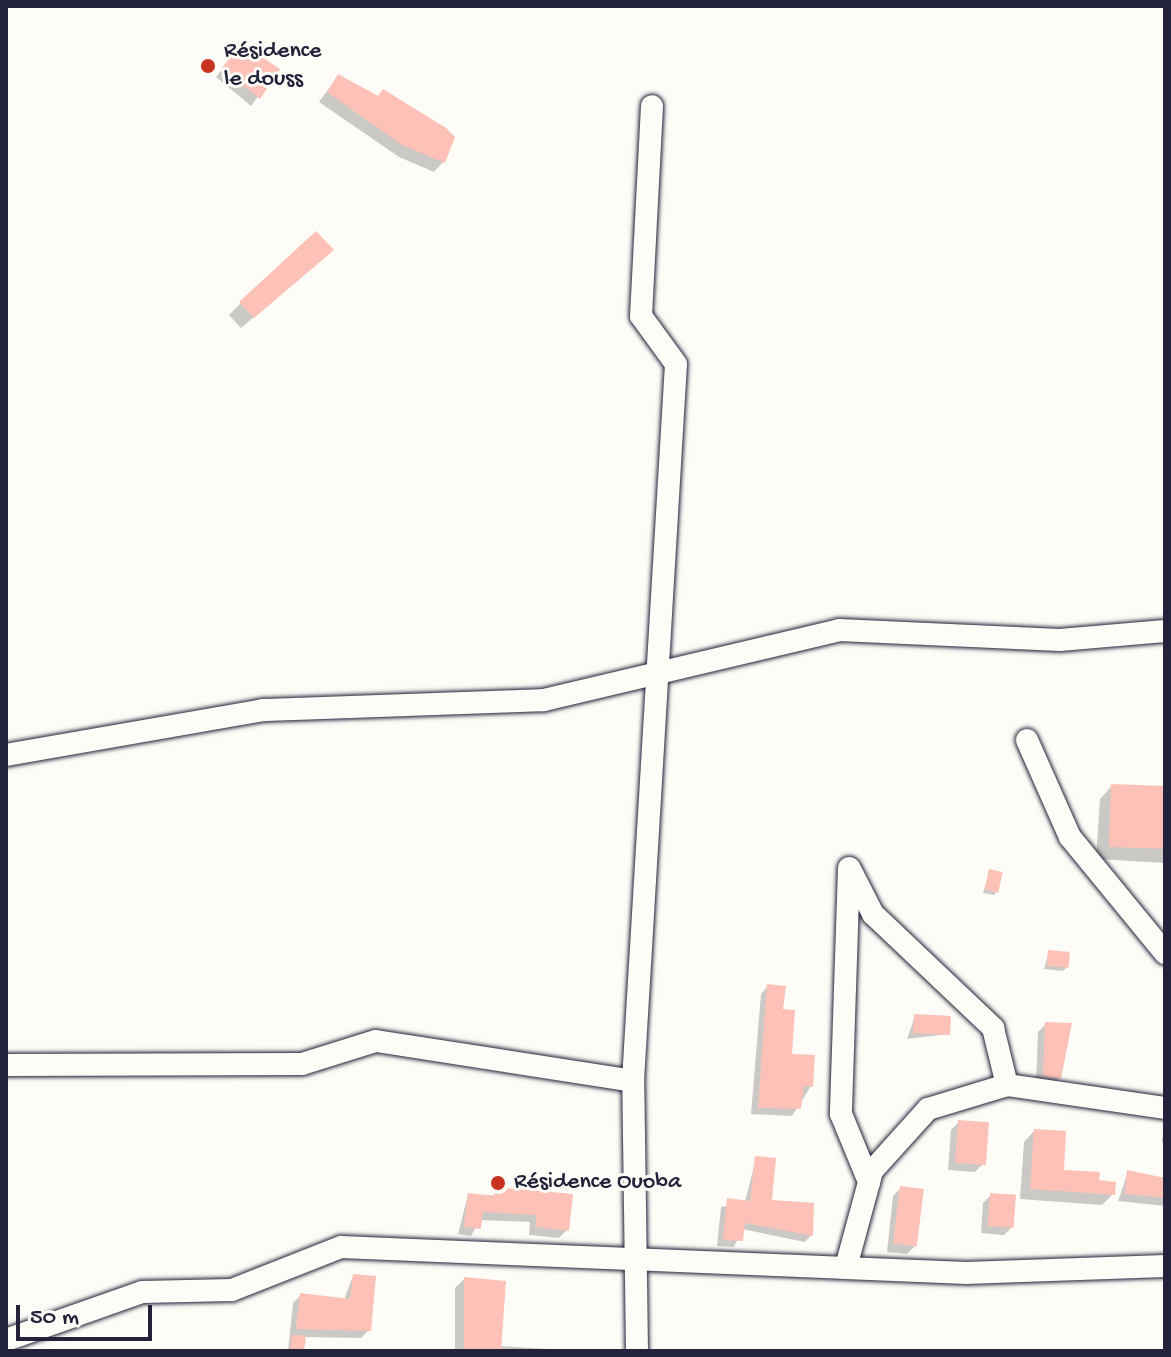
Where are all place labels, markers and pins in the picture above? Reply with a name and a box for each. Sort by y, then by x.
place label: Résidence le douss [224,38,321,94]
marker: Résidence le douss [199,57,217,75]
place label: Résidence Ouoba [514,1169,681,1197]
marker: Résidence Ouoba [489,1174,507,1192]

